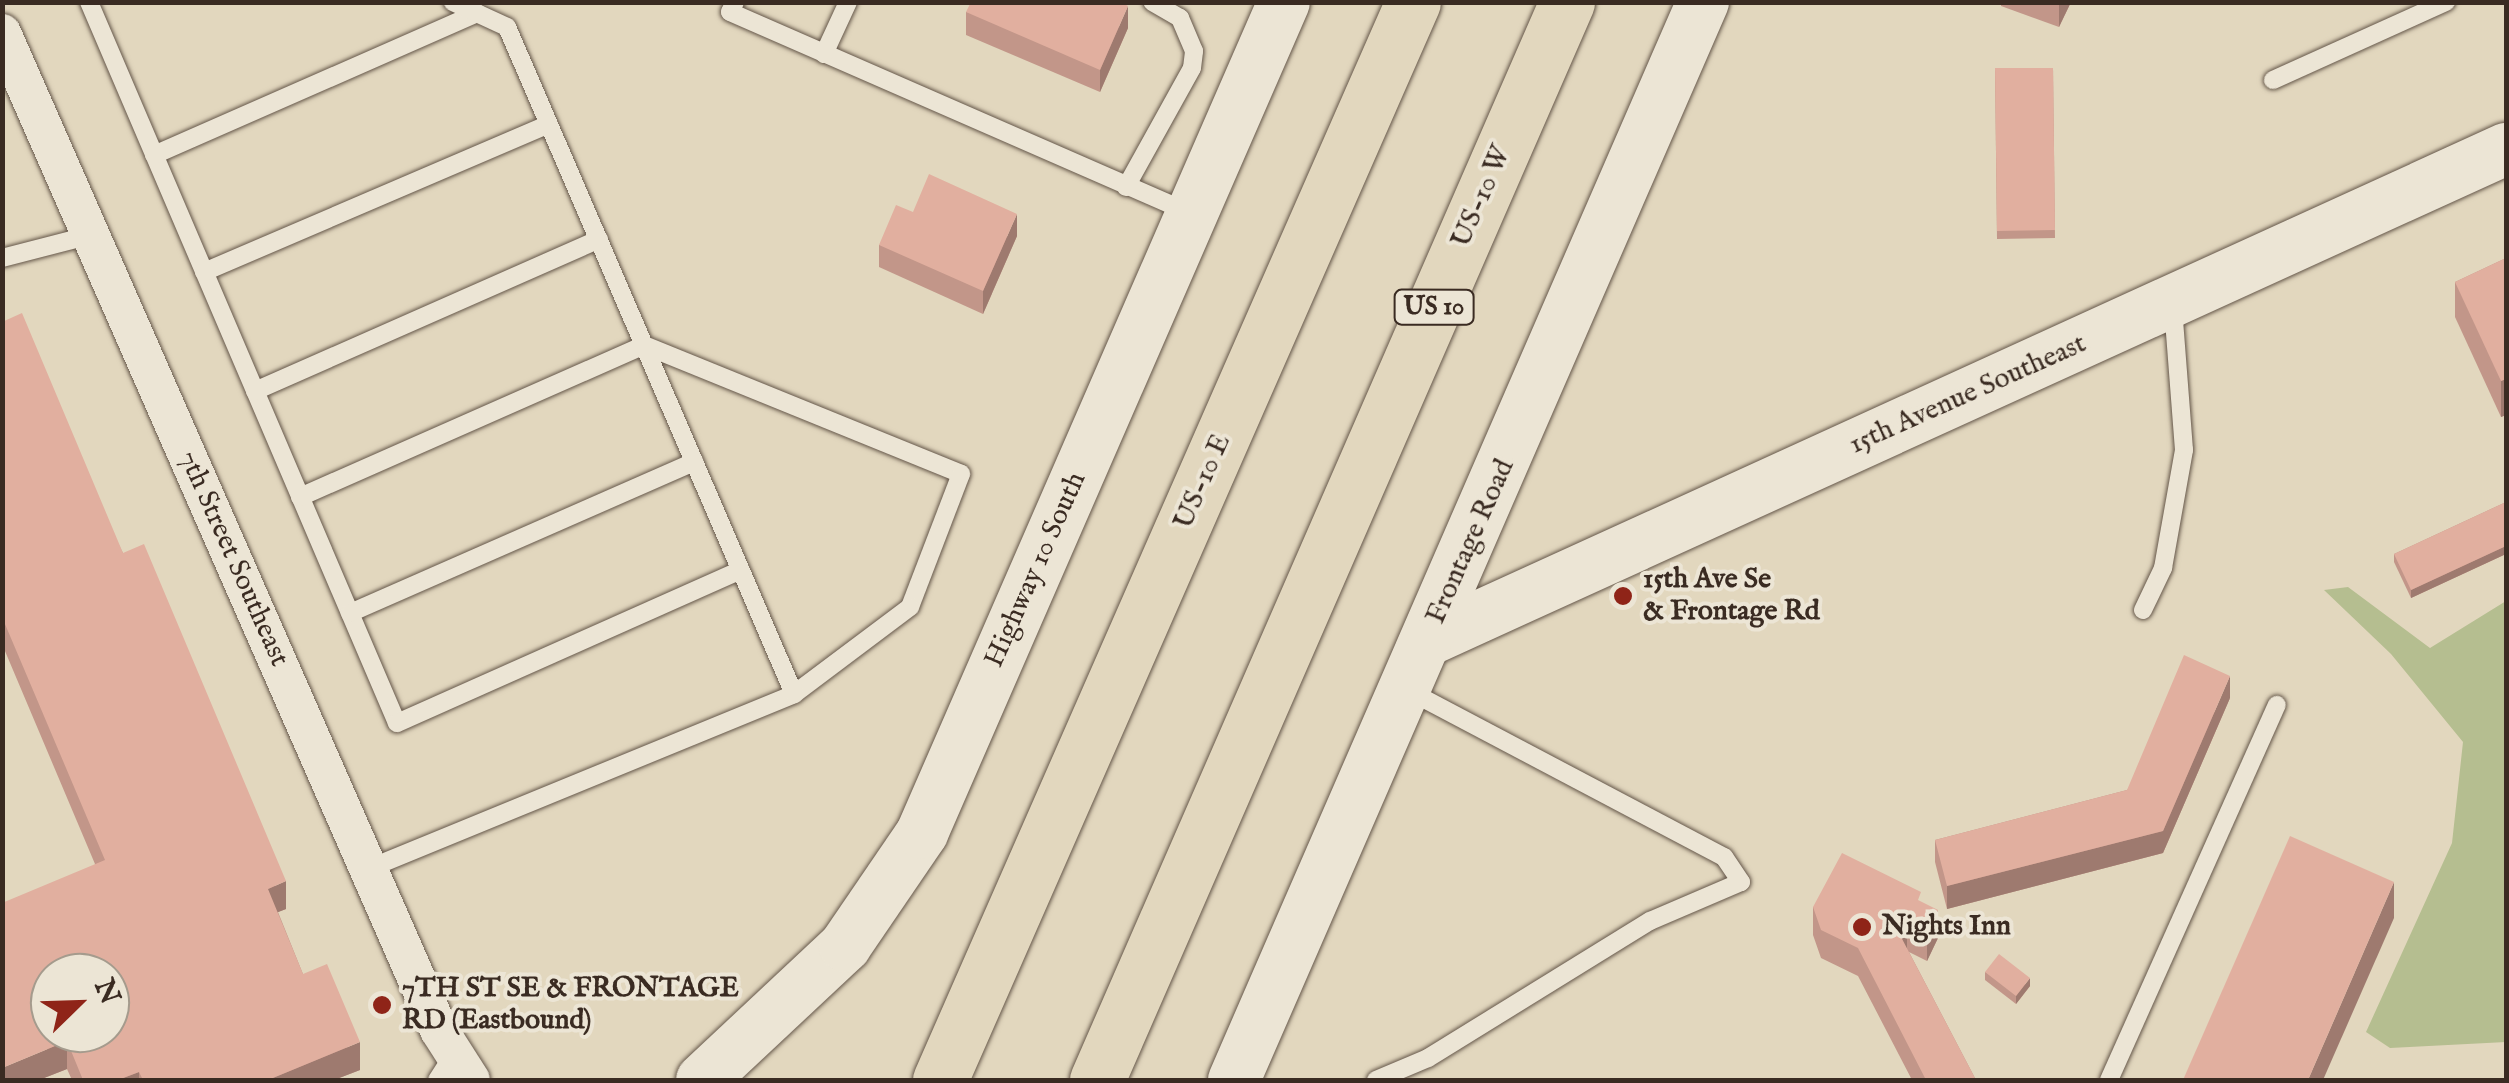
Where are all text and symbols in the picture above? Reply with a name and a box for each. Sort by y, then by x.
street label: US-10 W [1445,141,1519,253]
road number: US 10 [1392,287,1476,327]
street label: 15th Avenue Southeast [1844,328,2092,462]
street label: US-10 E [1167,429,1239,535]
street label: 7th Street Southeast [170,446,296,672]
street label: Frontage Road [1420,454,1522,630]
street label: Highway 10 South [978,467,1094,673]
place label: 15th Ave Se & Frontage Rd [1643,563,1820,629]
marker: 15th Ave Se & Frontage Rd [1612,585,1634,607]
place label: Nights Inn [1882,910,2011,944]
marker: Nights Inn [1851,916,1873,938]
north arrow [30,953,130,1053]
place label: 7TH ST SE & FRONTAGE RD (Eastbound) [402,972,739,1038]
text: N [85,974,127,1010]
marker: 7TH ST SE & FRONTAGE RD (Eastbound) [371,994,393,1016]

